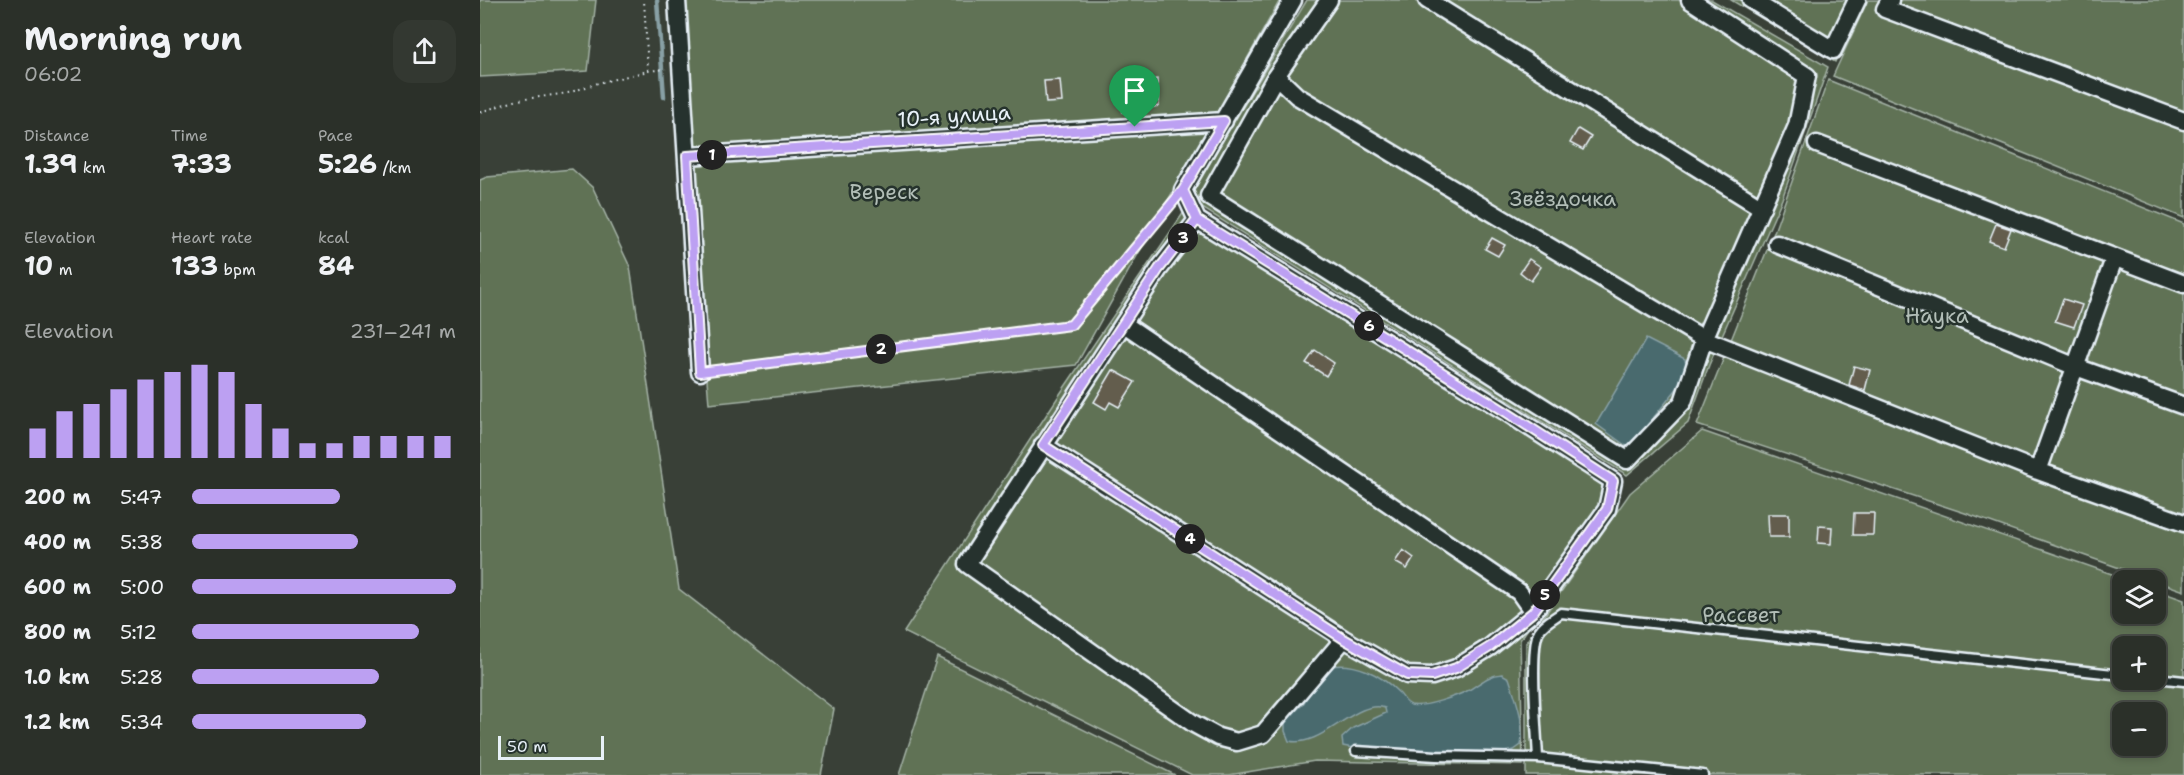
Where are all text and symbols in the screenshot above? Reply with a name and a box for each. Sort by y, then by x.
text: Morning run [24,16,242,61]
button: share [393,20,456,83]
text: 06:02 [24,61,83,87]
pin [1109,65,1160,127]
icon: arrive [1118,74,1151,107]
street label: 10-я улица [897,98,1011,134]
text: Distance [24,125,90,146]
text: Time [171,125,208,146]
text: Pace [318,125,353,146]
pin: 1 [697,140,727,170]
text: 1 [708,144,716,165]
text: 1.39 [24,146,77,181]
text: 7:33 [171,146,232,181]
text: 5:26 [318,146,377,181]
text: km [77,157,106,178]
text: /km [377,157,411,178]
park label: Вереск [850,178,918,206]
park label: Звёздочка [1510,185,1616,213]
pin: 3 [1168,223,1198,253]
text: Elevation [24,227,96,248]
text: Heart rate [171,227,253,248]
text: kcal [318,227,349,248]
text: 3 [1177,227,1189,248]
text: 10 [24,248,53,283]
text: 133 [171,248,218,283]
text: 84 [318,248,354,283]
text: m [53,259,73,280]
text: bpm [218,259,256,280]
park label: Наука [1905,302,1969,330]
pin: 6 [1354,311,1384,341]
text: 6 [1363,315,1375,336]
text: Elevation [24,318,114,344]
text: 231–241 m [350,318,456,344]
pin: 2 [866,334,896,364]
text: 2 [875,338,887,359]
text: 200 m [24,484,91,510]
text: 5:47 [120,484,162,510]
pin: 4 [1175,524,1205,554]
text: 4 [1184,528,1196,549]
text: 400 m [24,529,91,555]
text: 5:38 [120,529,163,555]
map controls [2112,570,2166,756]
button: layers [2112,570,2166,624]
text: 600 m [24,574,91,600]
text: 5:00 [120,574,164,600]
pin: 5 [1530,580,1560,610]
text: 5 [1540,584,1550,605]
park label: Рассвет [1702,601,1780,629]
text: 800 m [24,619,91,645]
text: 5:12 [120,619,157,645]
button: + [2112,636,2166,690]
text: 1.0 km [24,664,89,690]
text: 5:28 [120,664,163,690]
button: − [2112,702,2166,756]
text: 1.2 km [24,709,90,735]
text: 5:34 [120,709,163,735]
scale bar [498,733,604,760]
text: 50 m [507,736,547,757]

